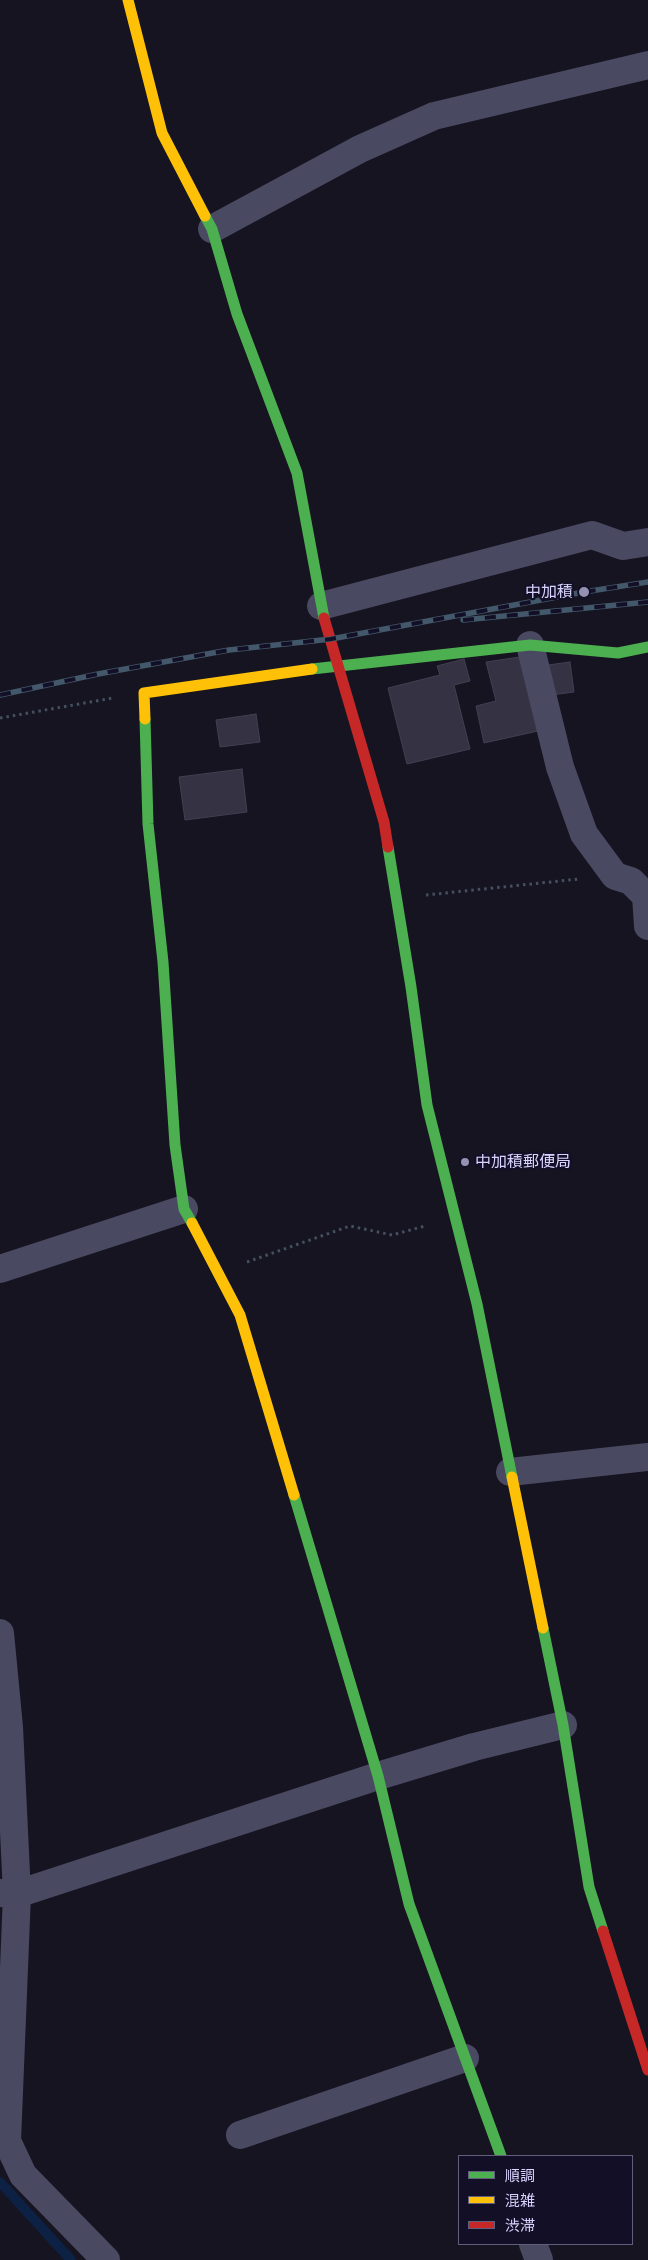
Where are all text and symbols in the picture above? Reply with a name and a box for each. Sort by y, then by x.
place label: 中加積 [525,582,573,602]
marker: 中加積 [577,585,591,599]
place label: 中加積郵便局 [475,1152,571,1172]
marker: 中加積郵便局 [459,1156,471,1168]
legend [458,2155,633,2245]
text: 順調 [505,2166,535,2185]
text: 混雑 [505,2191,535,2210]
text: 渋滞 [505,2216,535,2235]

